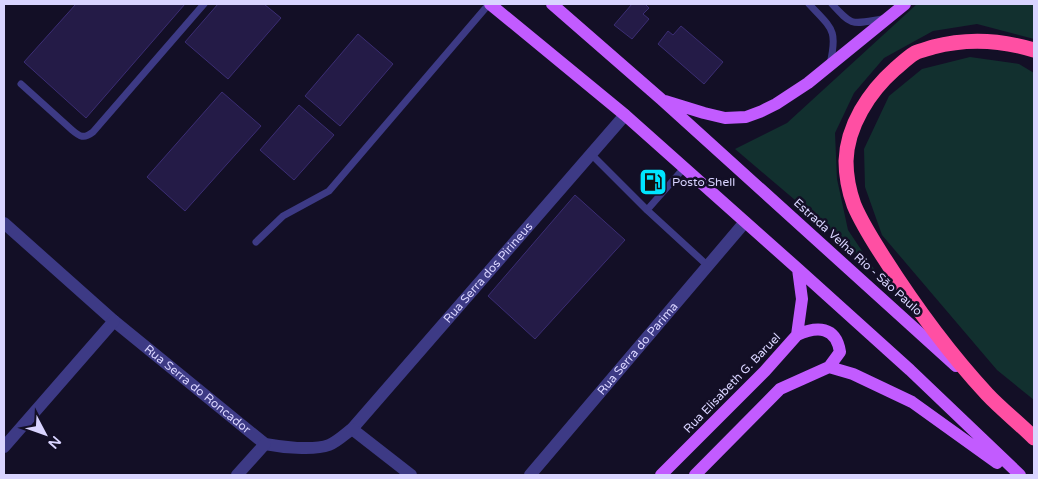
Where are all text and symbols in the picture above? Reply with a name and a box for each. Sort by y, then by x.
fuel station icon: Posto Shell [638,167,668,197]
place label: Posto Shell [672,175,735,189]
street label: Estrada Velha Rio - São Paulo [791,196,925,318]
street label: Rua Serra dos Pirineus [441,219,536,326]
street label: Rua Serra do Parima [594,299,681,398]
street label: Rua Elisabeth G. Baruel [681,330,783,436]
street label: Rua Serra do Roncador [142,342,254,437]
north arrow [20,409,70,459]
text: N [44,432,65,452]

